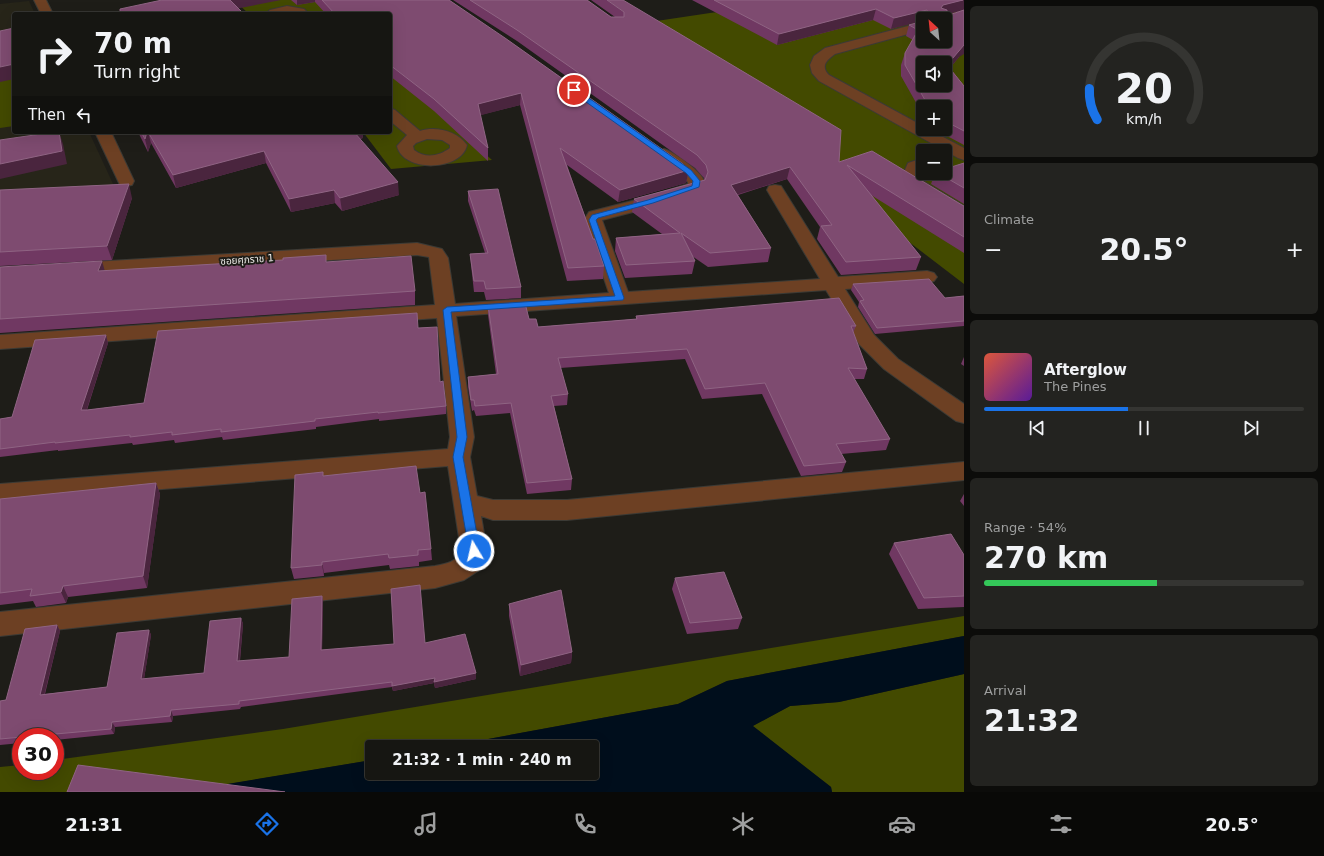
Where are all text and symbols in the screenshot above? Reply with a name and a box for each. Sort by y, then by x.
north arrow [916,12,952,48]
map controls [916,12,952,180]
text: 70 m [94,27,172,60]
icon: right [28,28,80,80]
button: sound [916,56,952,92]
text: Turn right [94,61,180,82]
text: 20 [1115,63,1173,112]
pin [557,73,591,107]
icon: arrive [563,79,585,101]
button: + [916,100,952,136]
icon: left [73,104,95,126]
text: Then [28,106,65,124]
text: km/h [1126,110,1162,126]
button: − [916,144,952,180]
text: Climate [984,212,1034,227]
text: 20.5° [1099,232,1189,267]
text: − [984,237,1002,262]
text: + [1286,237,1304,262]
street label: ซอยศุภราช 1 [220,252,274,268]
text: Afterglow [1044,361,1127,379]
text: The Pines [1044,379,1107,394]
icon: previous [1026,417,1048,439]
icon: pause [1133,417,1155,439]
icon: next [1240,417,1262,439]
text: Range · 54% [984,520,1067,535]
position arrow [453,530,495,572]
text: 270 km [984,540,1108,575]
text: Arrival [984,683,1026,698]
text: 21:32 [984,703,1080,738]
speed limit sign: 30 [12,728,64,780]
text: 21:32 · 1 min · 240 m [392,751,572,769]
icon: directions [253,810,281,838]
icon: music [412,810,440,838]
icon: phone [571,810,599,838]
icon: climate [729,810,757,838]
icon: car [888,810,916,838]
icon: filters [1047,810,1075,838]
text: 21:31 [65,814,123,835]
text: 20.5° [1205,814,1259,835]

